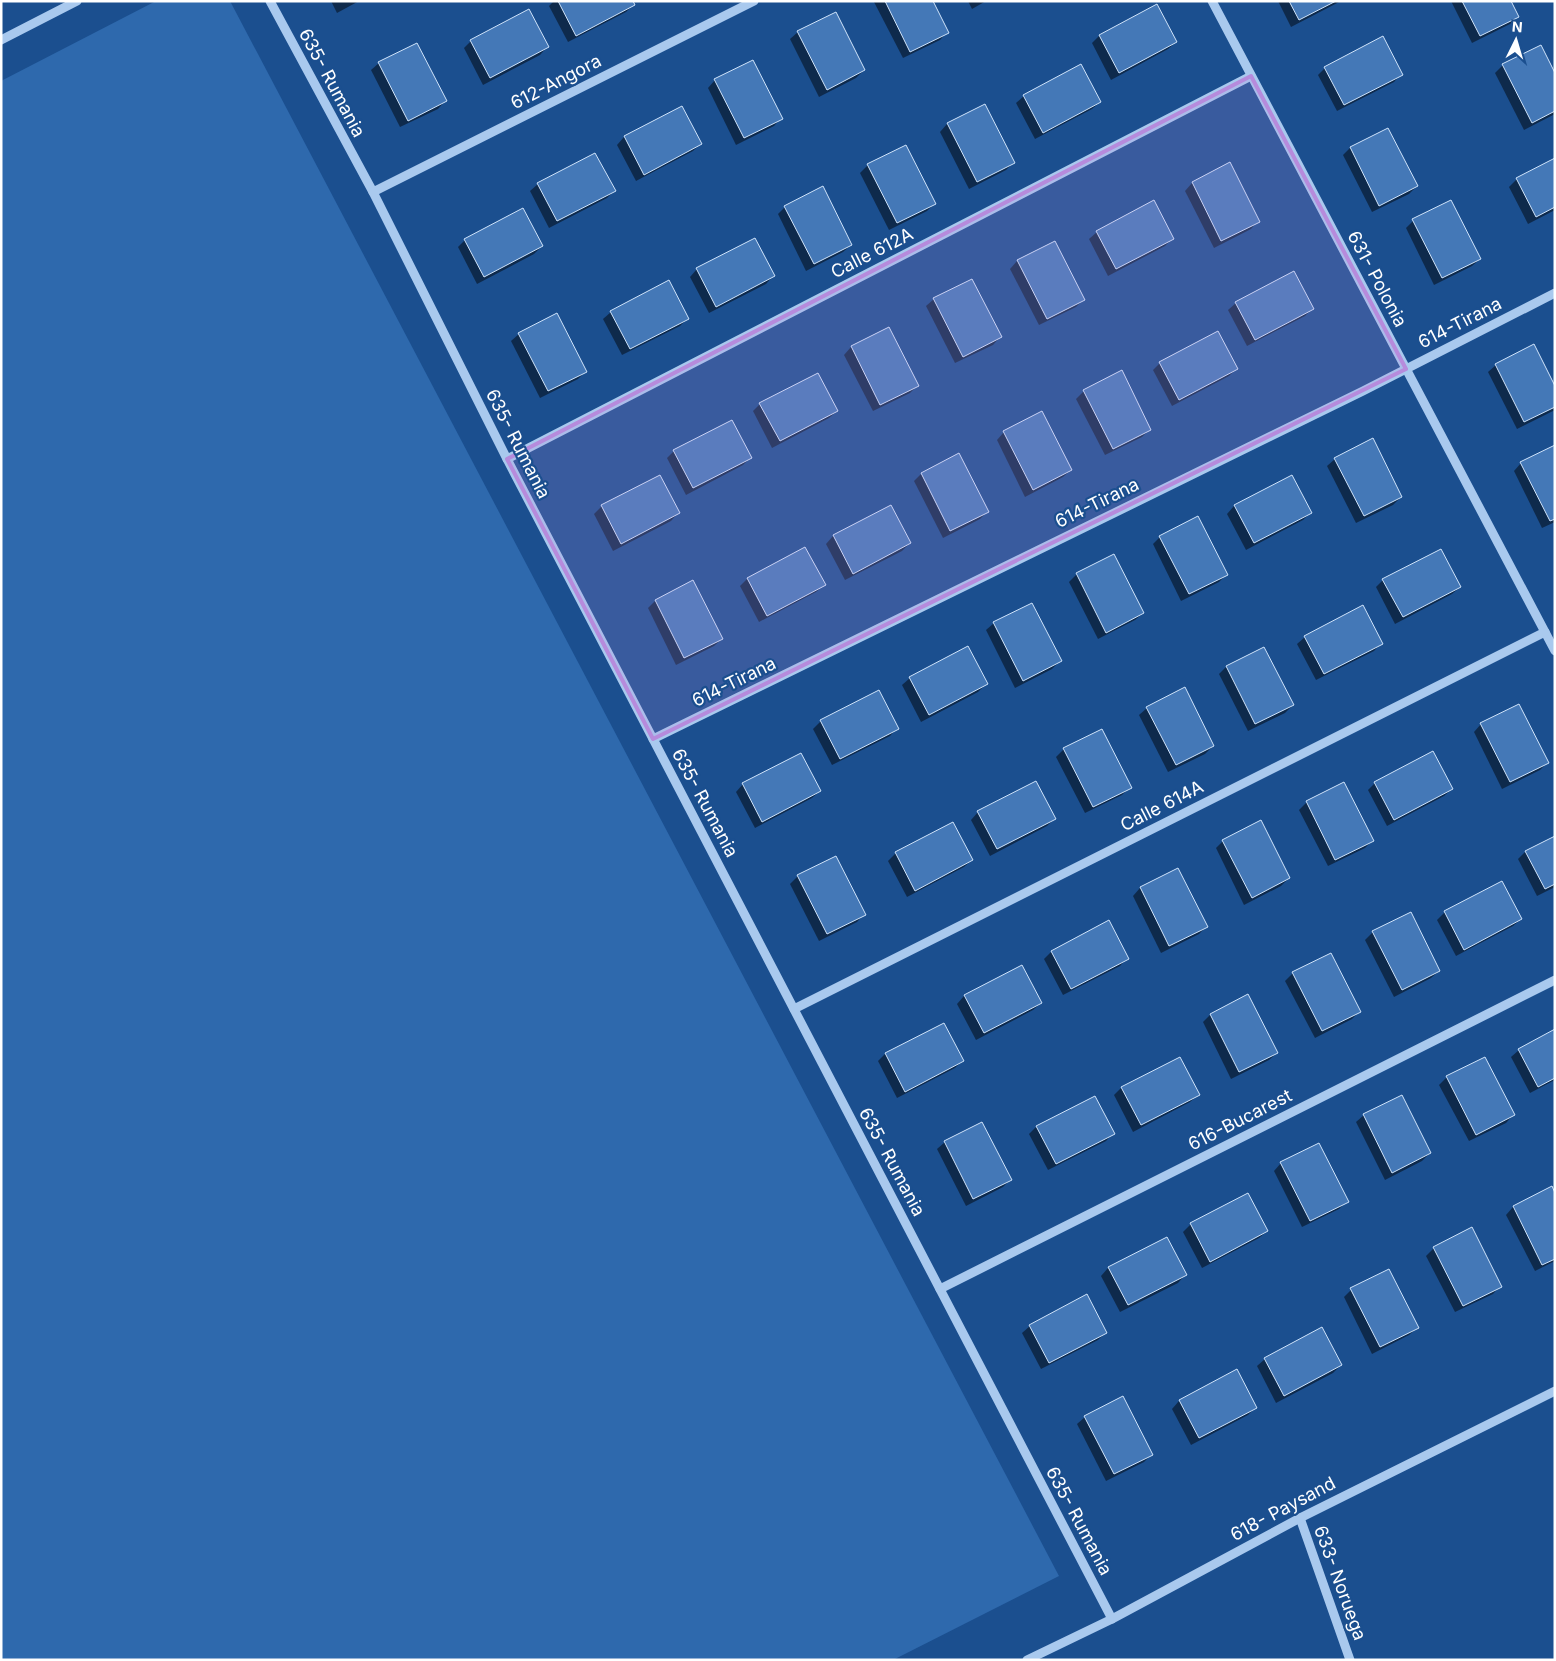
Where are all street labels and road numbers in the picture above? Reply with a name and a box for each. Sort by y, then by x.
street label: 635- Rumania [295,25,370,141]
street label: 612-Angora [507,50,605,113]
street label: Calle 612A [827,223,916,282]
street label: 631- Polonia [1343,227,1411,330]
street label: 614-Tirana [1415,293,1505,352]
street label: 635- Rumania [482,386,555,502]
street label: 614-Tirana [1051,473,1142,532]
street label: 614-Tirana [688,652,779,711]
street label: 635- Rumania [668,745,743,861]
street label: Calle 614A [1117,776,1207,835]
street label: 616-Bucarest [1185,1084,1295,1155]
street label: 635- Rumania [855,1104,930,1220]
street label: 635- Rumania [1042,1463,1117,1579]
street label: 618- Paysand [1227,1472,1339,1545]
street label: 633- Noruega [1310,1523,1371,1643]

